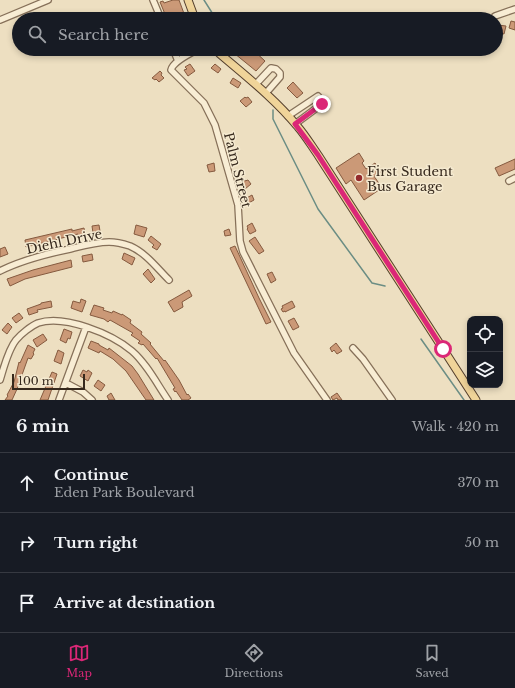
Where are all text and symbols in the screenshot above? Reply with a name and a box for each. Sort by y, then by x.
search box [12,12,503,56]
icon: search [26,23,48,45]
text: Search here [58,25,149,44]
route end [313,95,331,113]
street label: Palm Street [220,131,255,210]
place label: First Student Bus Garage [367,163,453,195]
marker: First Student Bus Garage [354,173,364,183]
street label: Diehl Drive [24,225,104,258]
map controls [467,316,503,388]
button: locate [467,316,503,352]
route start [434,340,452,358]
button: layers [467,352,503,388]
scale bar [12,372,85,391]
text: 100 m [18,374,54,388]
text: 6 min [16,416,69,437]
text: Walk · 420 m [412,418,499,435]
text: Continue [54,465,129,484]
icon: ahead [16,472,38,494]
text: 370 m [458,474,499,491]
text: Eden Park Boulevard [54,484,195,501]
icon: right [16,532,38,554]
text: Turn right [54,533,137,552]
text: 50 m [465,534,499,551]
icon: arrive [16,592,38,614]
text: Arrive at destination [54,593,215,612]
tab: Map [66,642,92,680]
tab: Directions [224,642,283,680]
tab: Saved [416,642,449,680]

